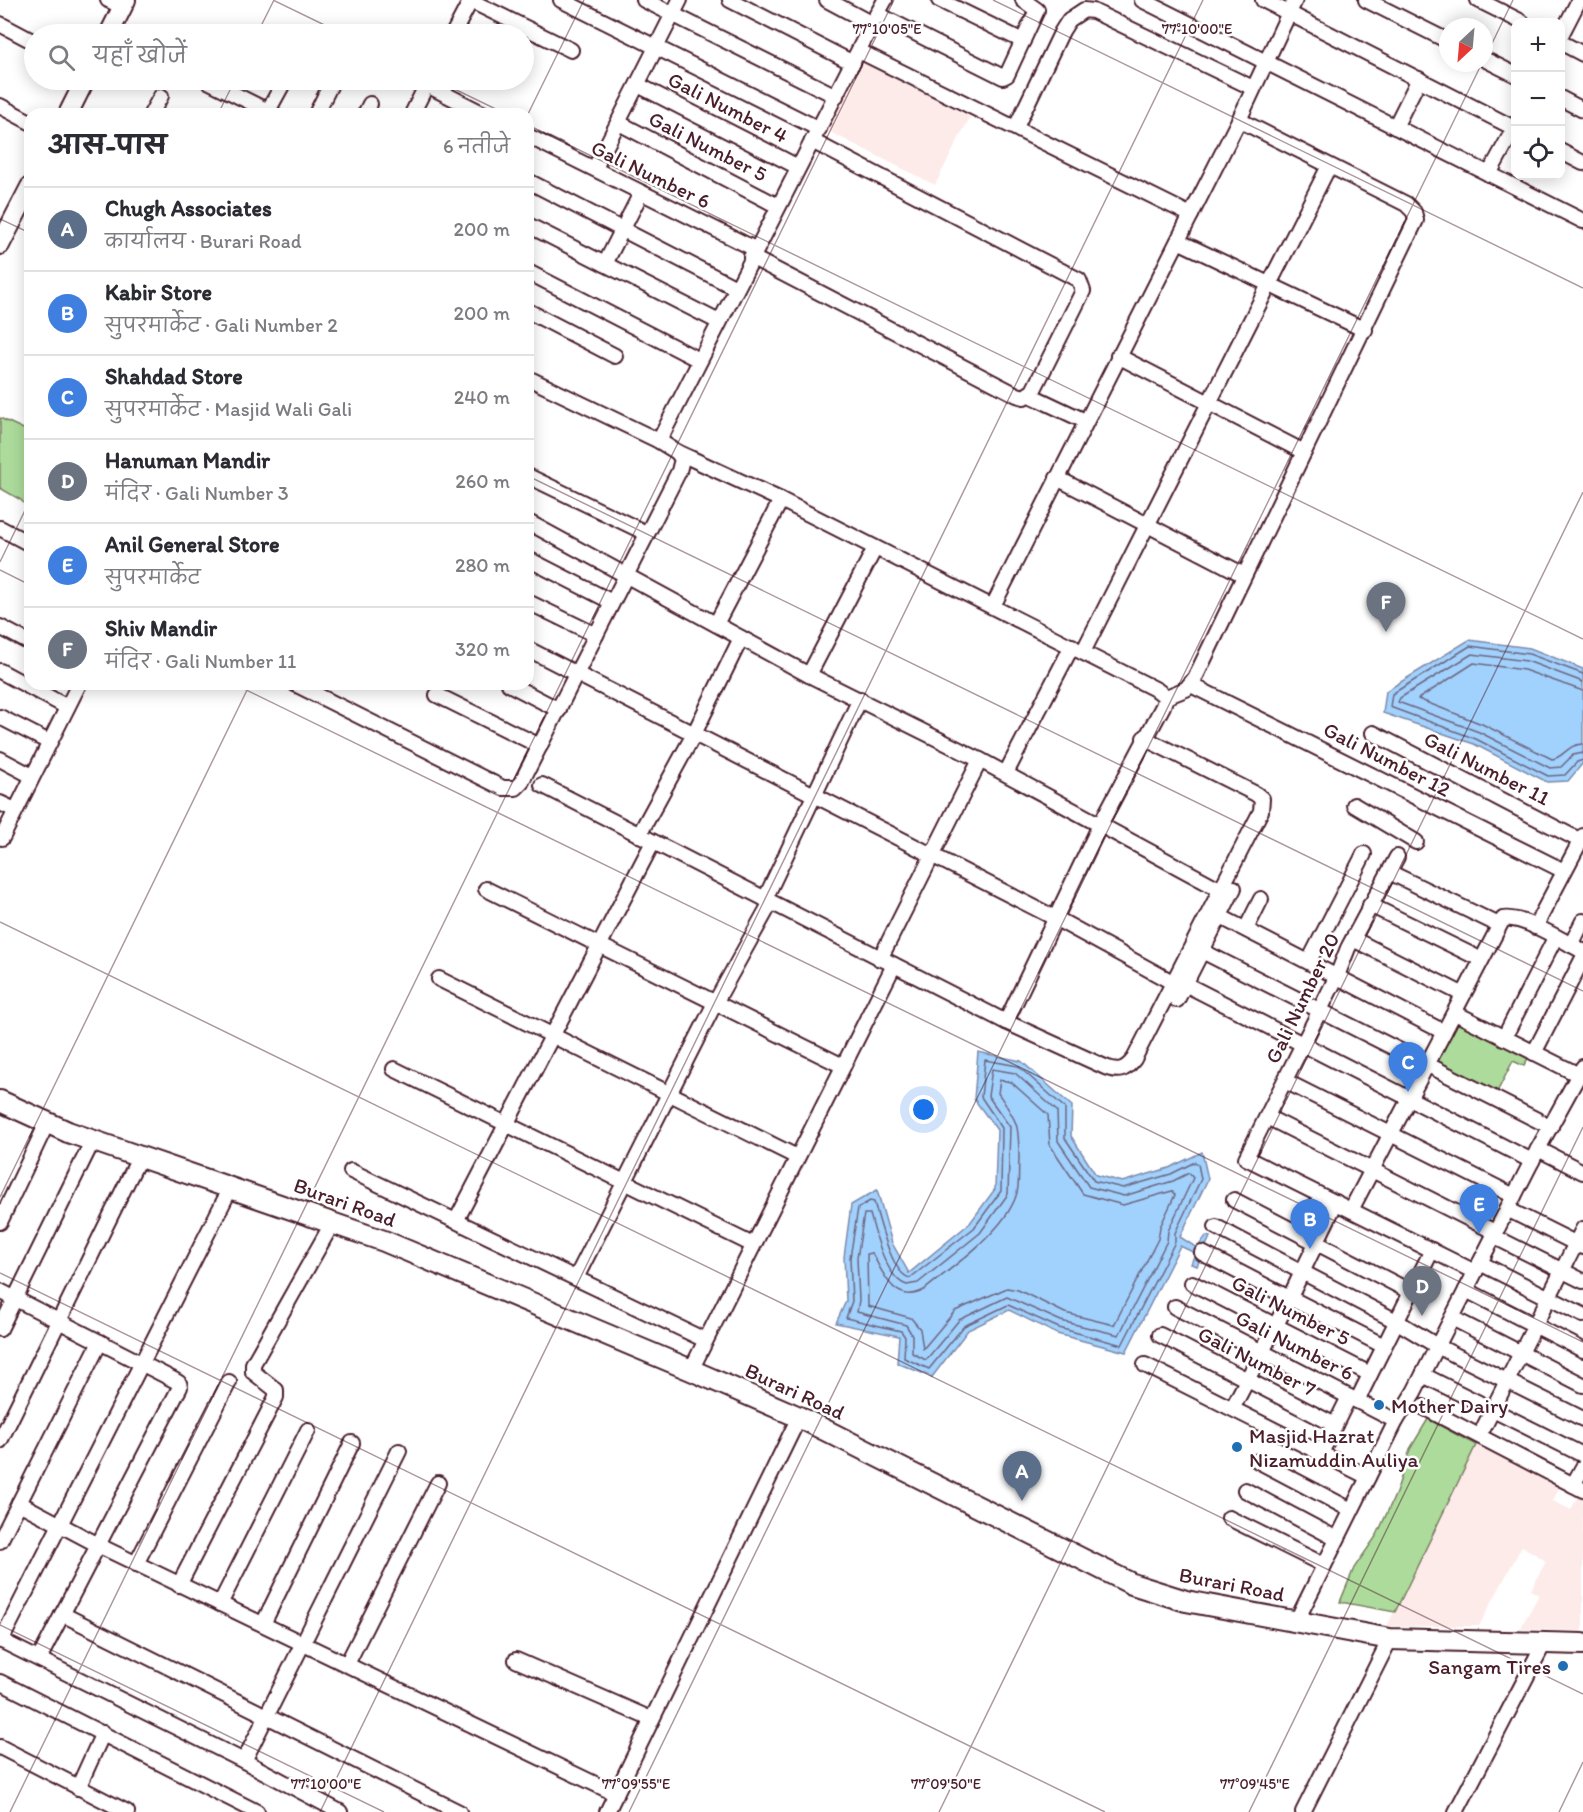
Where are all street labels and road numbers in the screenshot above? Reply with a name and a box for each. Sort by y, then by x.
street label: Gali Number 4 [664,66,792,148]
street label: Gali Number 5 [645,106,771,186]
street label: Gali Number 6 [587,134,715,214]
street label: Gali Number 12 [1319,716,1455,802]
street label: Gali Number 11 [1420,726,1554,811]
street label: Gali Number 20 [1260,929,1344,1067]
street label: Burari Road [291,1172,400,1232]
street label: Gali Number 5 [1228,1270,1354,1350]
street label: Gali Number 6 [1232,1304,1358,1386]
street label: Gali Number 7 [1194,1321,1320,1401]
street label: Burari Road [741,1357,849,1425]
street label: Burari Road [1177,1562,1287,1607]

